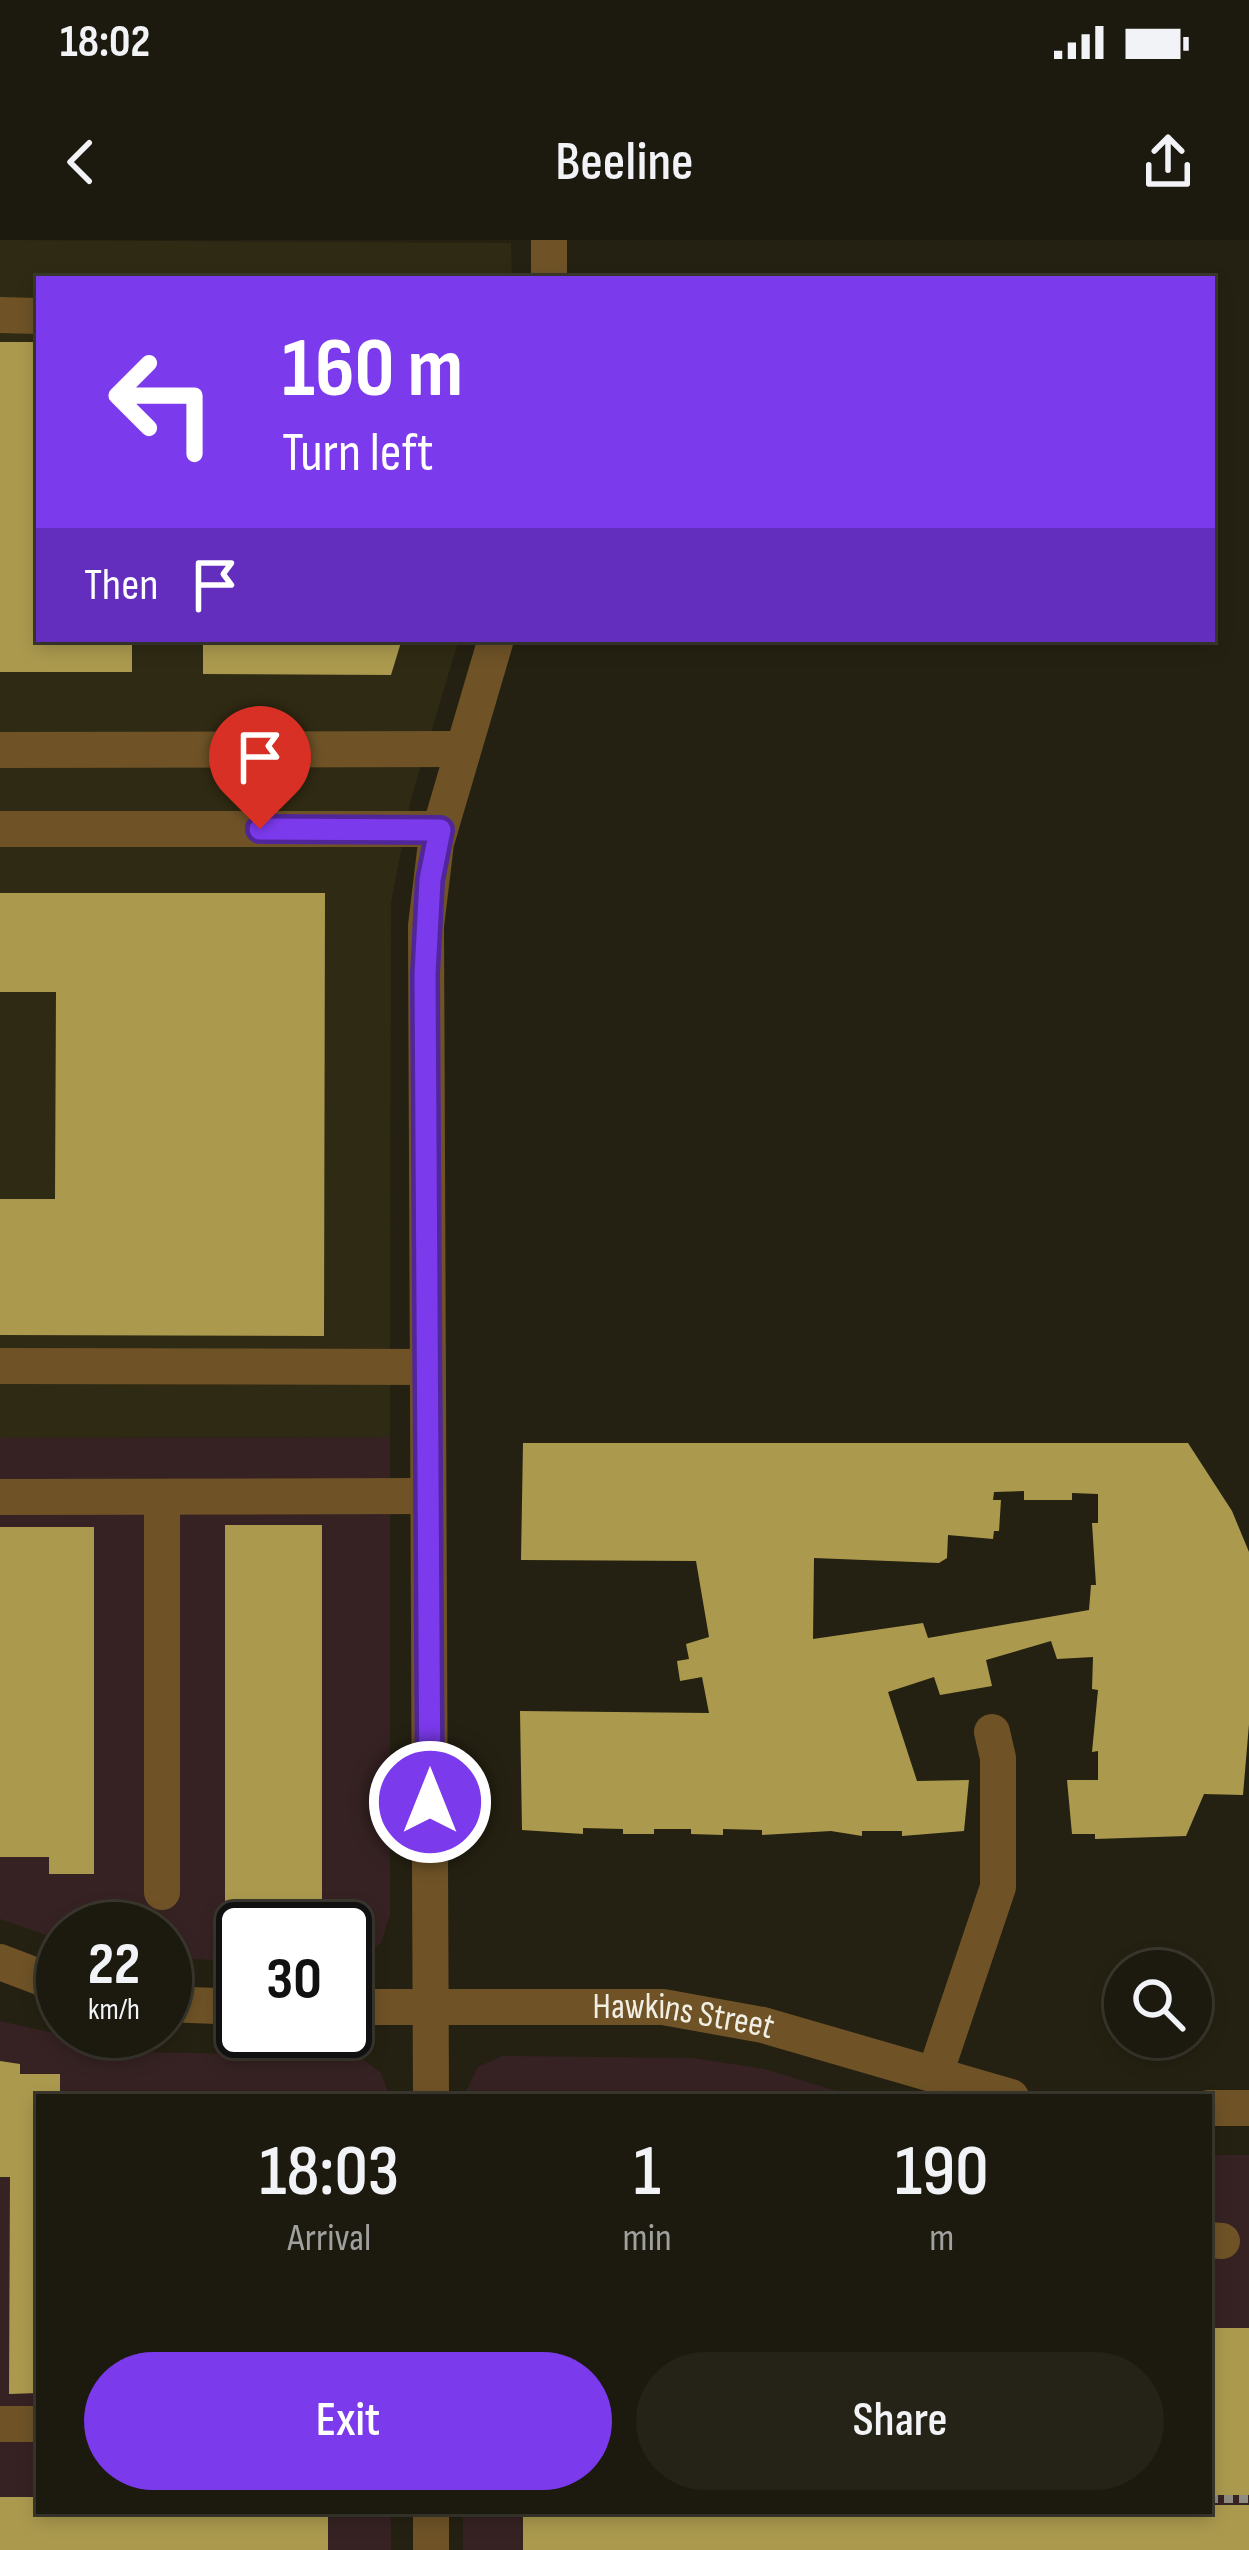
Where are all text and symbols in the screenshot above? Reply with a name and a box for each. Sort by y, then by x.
text: 18:02 [60,15,150,70]
icon: back [48,129,114,195]
icon: share [1135,129,1201,195]
text: Beeline [555,130,694,195]
text: 160 m [282,319,463,420]
icon: left [84,324,240,480]
text: Turn left [282,421,434,486]
icon: arrive [182,552,248,618]
text: Then [84,558,158,613]
pin [209,706,311,829]
icon: arrive [227,724,293,790]
position arrow [367,1739,493,1865]
speed limit sign: 30 [216,1902,372,2058]
text: 22 [88,1929,140,2001]
map controls [1104,1950,1212,2058]
button: search [1104,1950,1212,2058]
street label: Hawkins Street [593,1986,779,2049]
text: km/h [88,1992,140,2028]
text: 18:03 [259,2129,399,2216]
text: 1 [634,2129,661,2216]
text: 190 [895,2129,989,2216]
text: Arrival [287,2215,371,2262]
text: min [623,2215,672,2262]
text: m [929,2215,954,2262]
button: Exit [84,2352,612,2490]
button: Share [636,2352,1164,2490]

